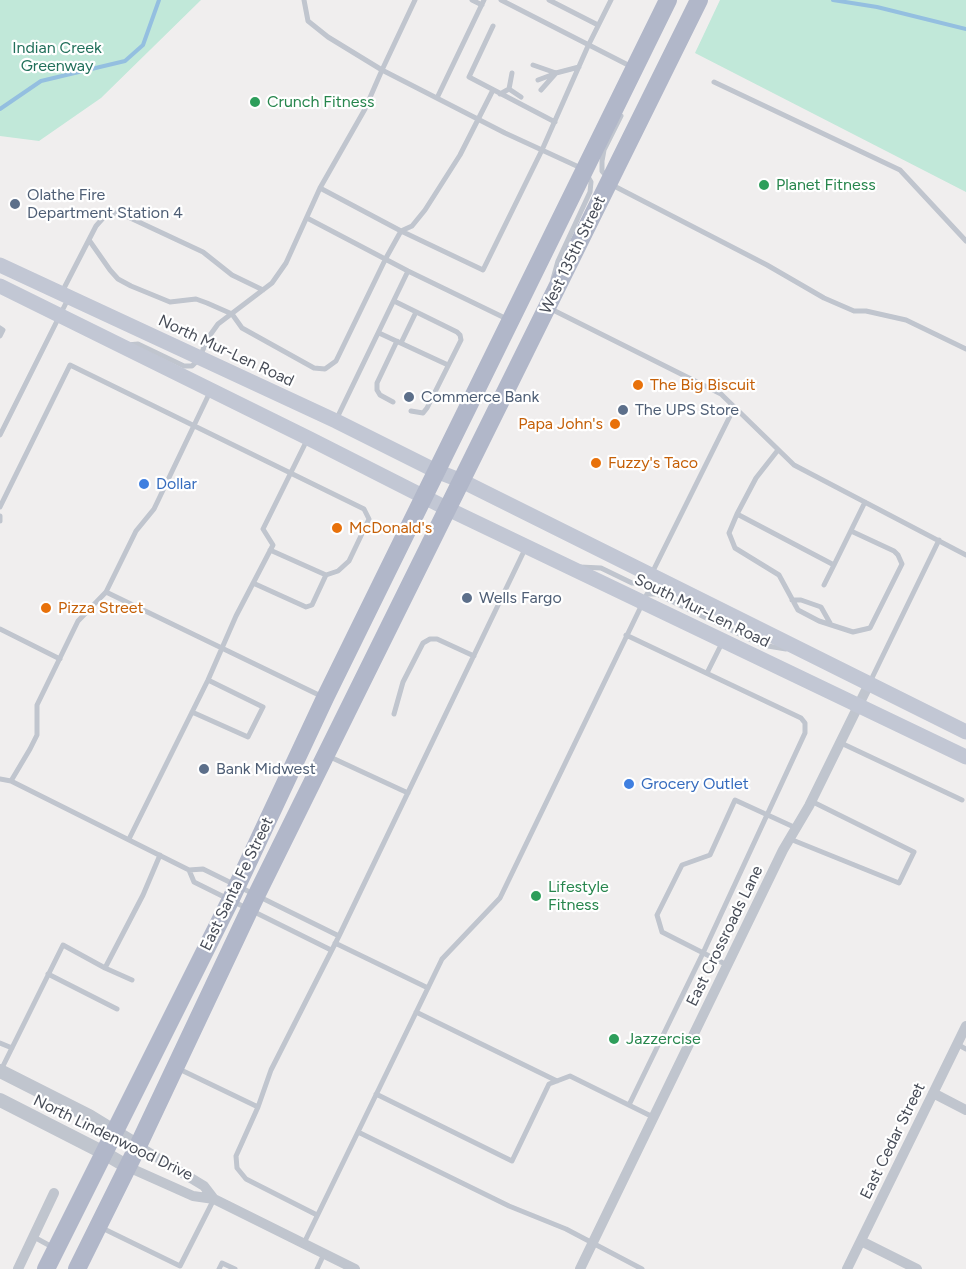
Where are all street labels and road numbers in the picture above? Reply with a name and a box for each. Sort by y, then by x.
street label: West 135th Street [536,193,610,317]
street label: North Mur-Len Road [155,311,297,391]
street label: South Mur-Len Road [631,570,773,652]
street label: East Santa Fe Street [196,814,278,954]
street label: East Crossroads Lane [683,863,767,1009]
street label: East Cedar Street [857,1080,929,1202]
street label: North Lindenwood Drive [30,1091,196,1185]

